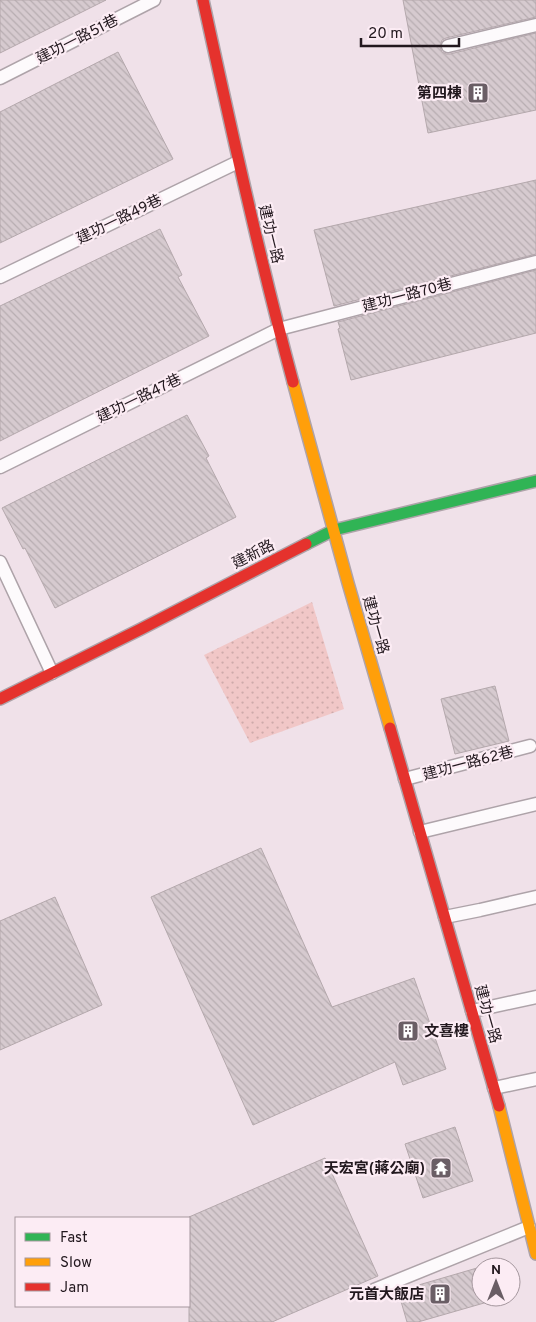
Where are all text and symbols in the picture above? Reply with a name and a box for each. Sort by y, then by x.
street label: 建功一路51巷 [33,11,122,69]
scale bar [361,15,458,47]
text: 20 m [368,25,403,44]
building icon: 第四棟 [466,81,490,105]
place label: 第四棟 [417,84,462,104]
street label: 建功一路49巷 [74,191,166,249]
street label: 建功一路 [253,203,286,266]
street label: 建功一路70巷 [360,275,454,318]
street label: 建功一路47巷 [94,371,185,428]
street label: 建新路 [229,537,278,574]
street label: 建功一路 [357,594,392,657]
street label: 建功一路62巷 [421,743,516,786]
street label: 建功一路 [469,983,504,1046]
building icon: 文喜樓 [396,1019,420,1043]
place label: 文喜樓 [424,1023,469,1042]
temple icon: 天宏宮(蔣公廟) [429,1156,453,1180]
place label: 天宏宮(蔣公廟) [324,1160,425,1179]
legend [15,1217,190,1307]
text: Fast [60,1229,88,1248]
text: Slow [60,1254,92,1273]
north arrow [471,1257,521,1307]
text: N [491,1262,501,1279]
text: Jam [60,1279,89,1298]
building icon: 元首大飯店 [428,1282,452,1306]
place label: 元首大飯店 [349,1286,424,1305]

